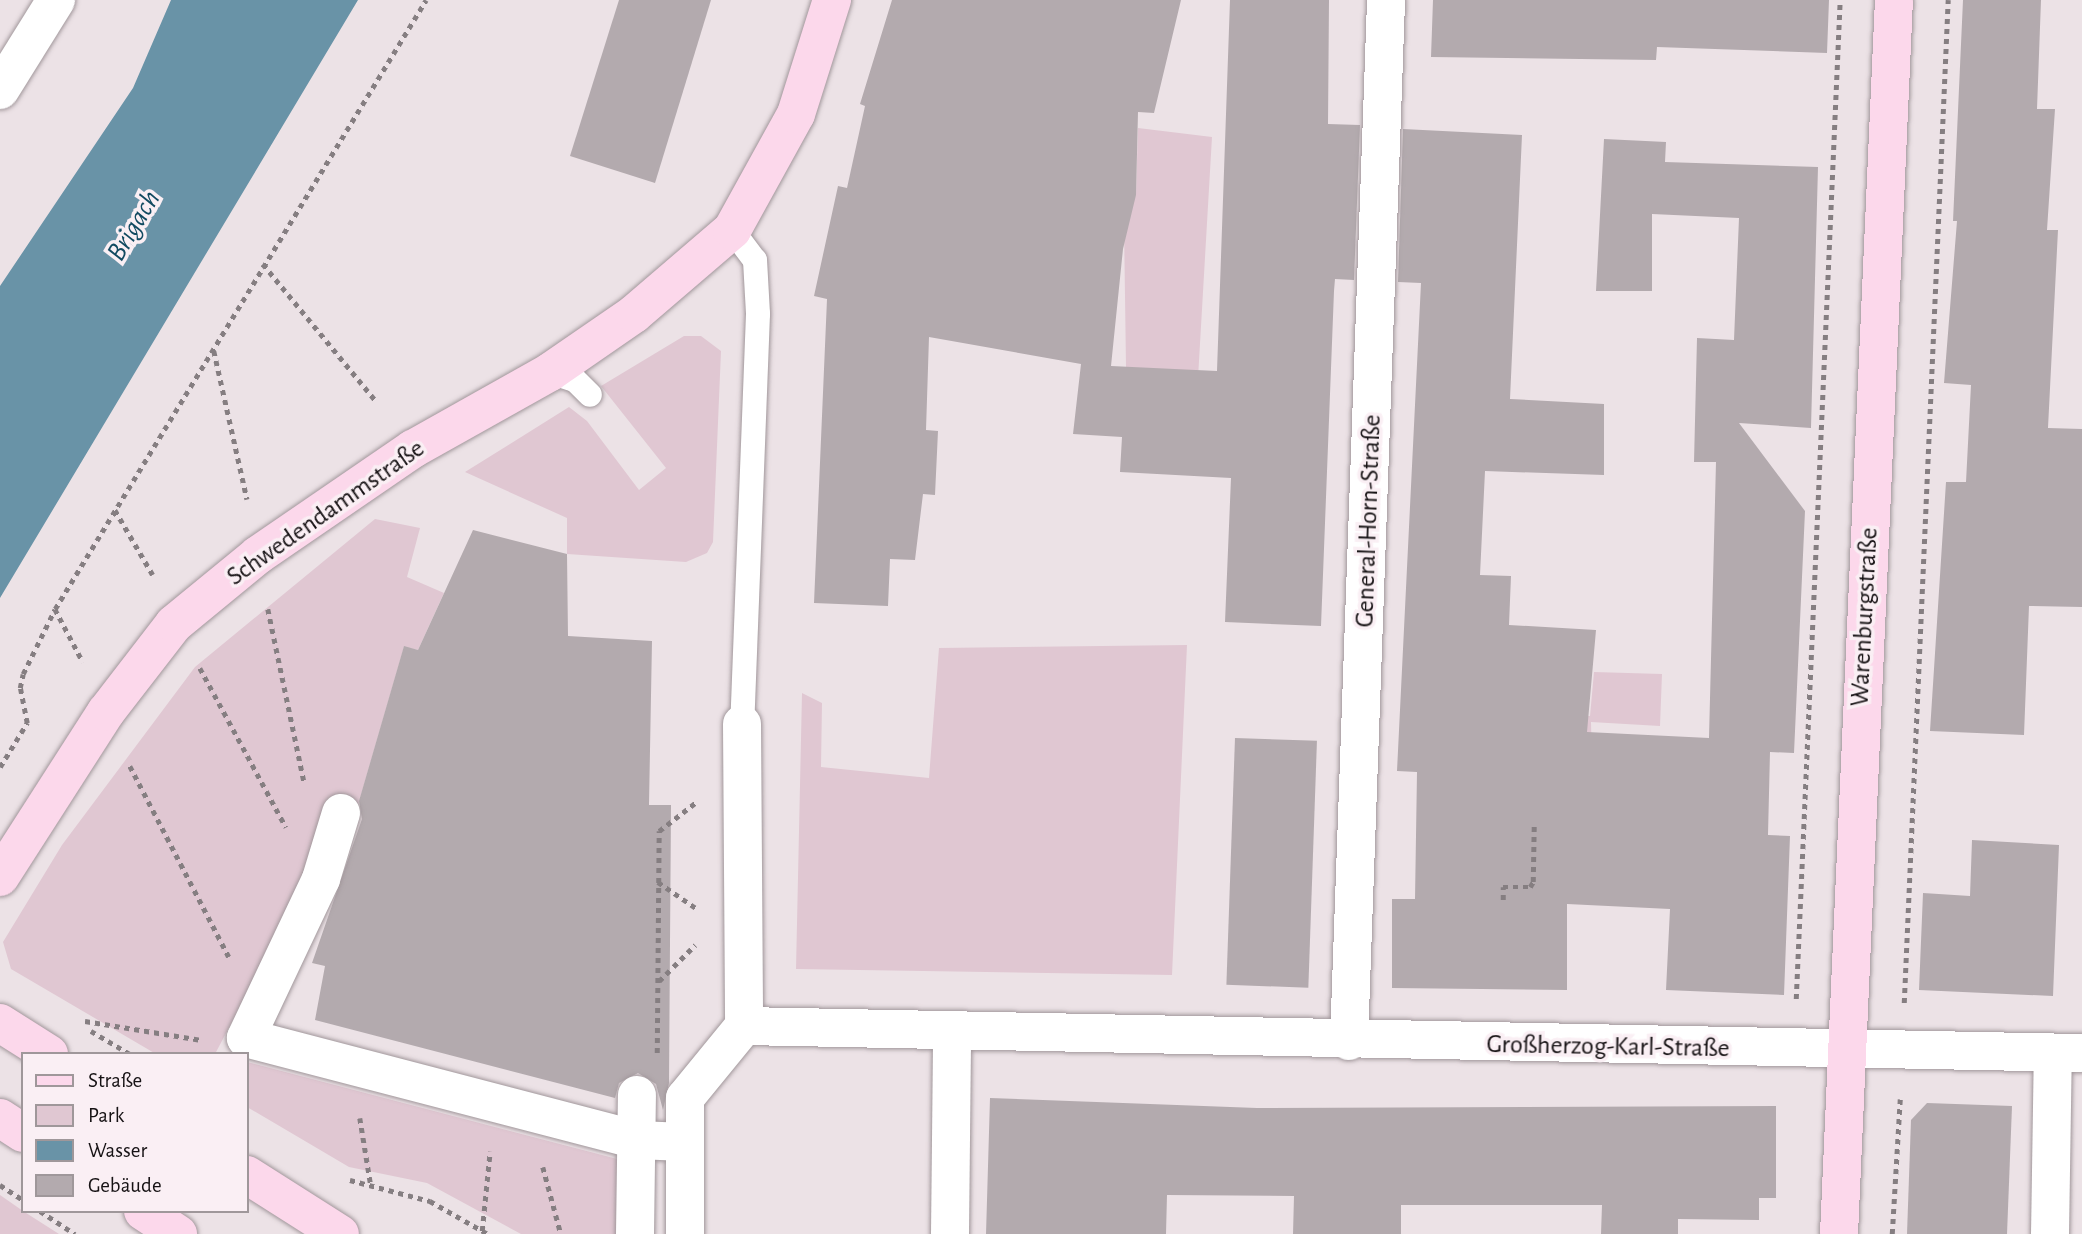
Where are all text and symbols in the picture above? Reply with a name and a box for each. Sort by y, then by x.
water label: Brigach [100,185,168,267]
street label: General-Horn-Straße [1350,414,1388,628]
street label: Schwedendammstraße [221,433,431,593]
street label: Warenburgstraße [1845,527,1885,707]
street label: Großherzog-Karl-Straße [1486,1029,1730,1065]
legend [21,1052,248,1213]
text: Straße [88,1070,142,1091]
text: Park [88,1105,124,1126]
text: Wasser [88,1140,147,1161]
text: Gebäude [88,1175,162,1196]

